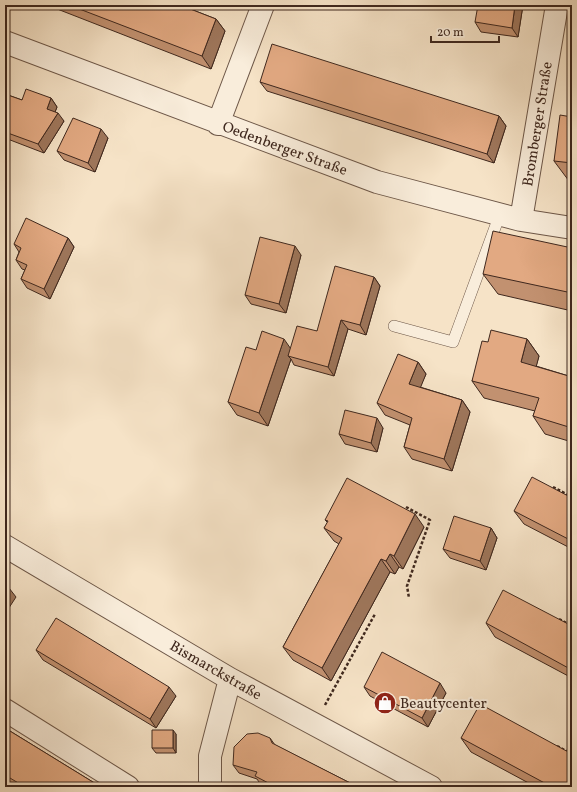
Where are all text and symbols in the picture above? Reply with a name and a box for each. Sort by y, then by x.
scale bar [431,18,499,44]
text: 20 m [437,25,464,41]
street label: Bromberger Straße [518,60,559,188]
street label: Oedenberger Straße [219,117,350,182]
street label: Bismarckstraße [165,636,265,706]
shop icon: Beautycenter [372,690,398,716]
place label: Beautycenter [400,694,487,715]

